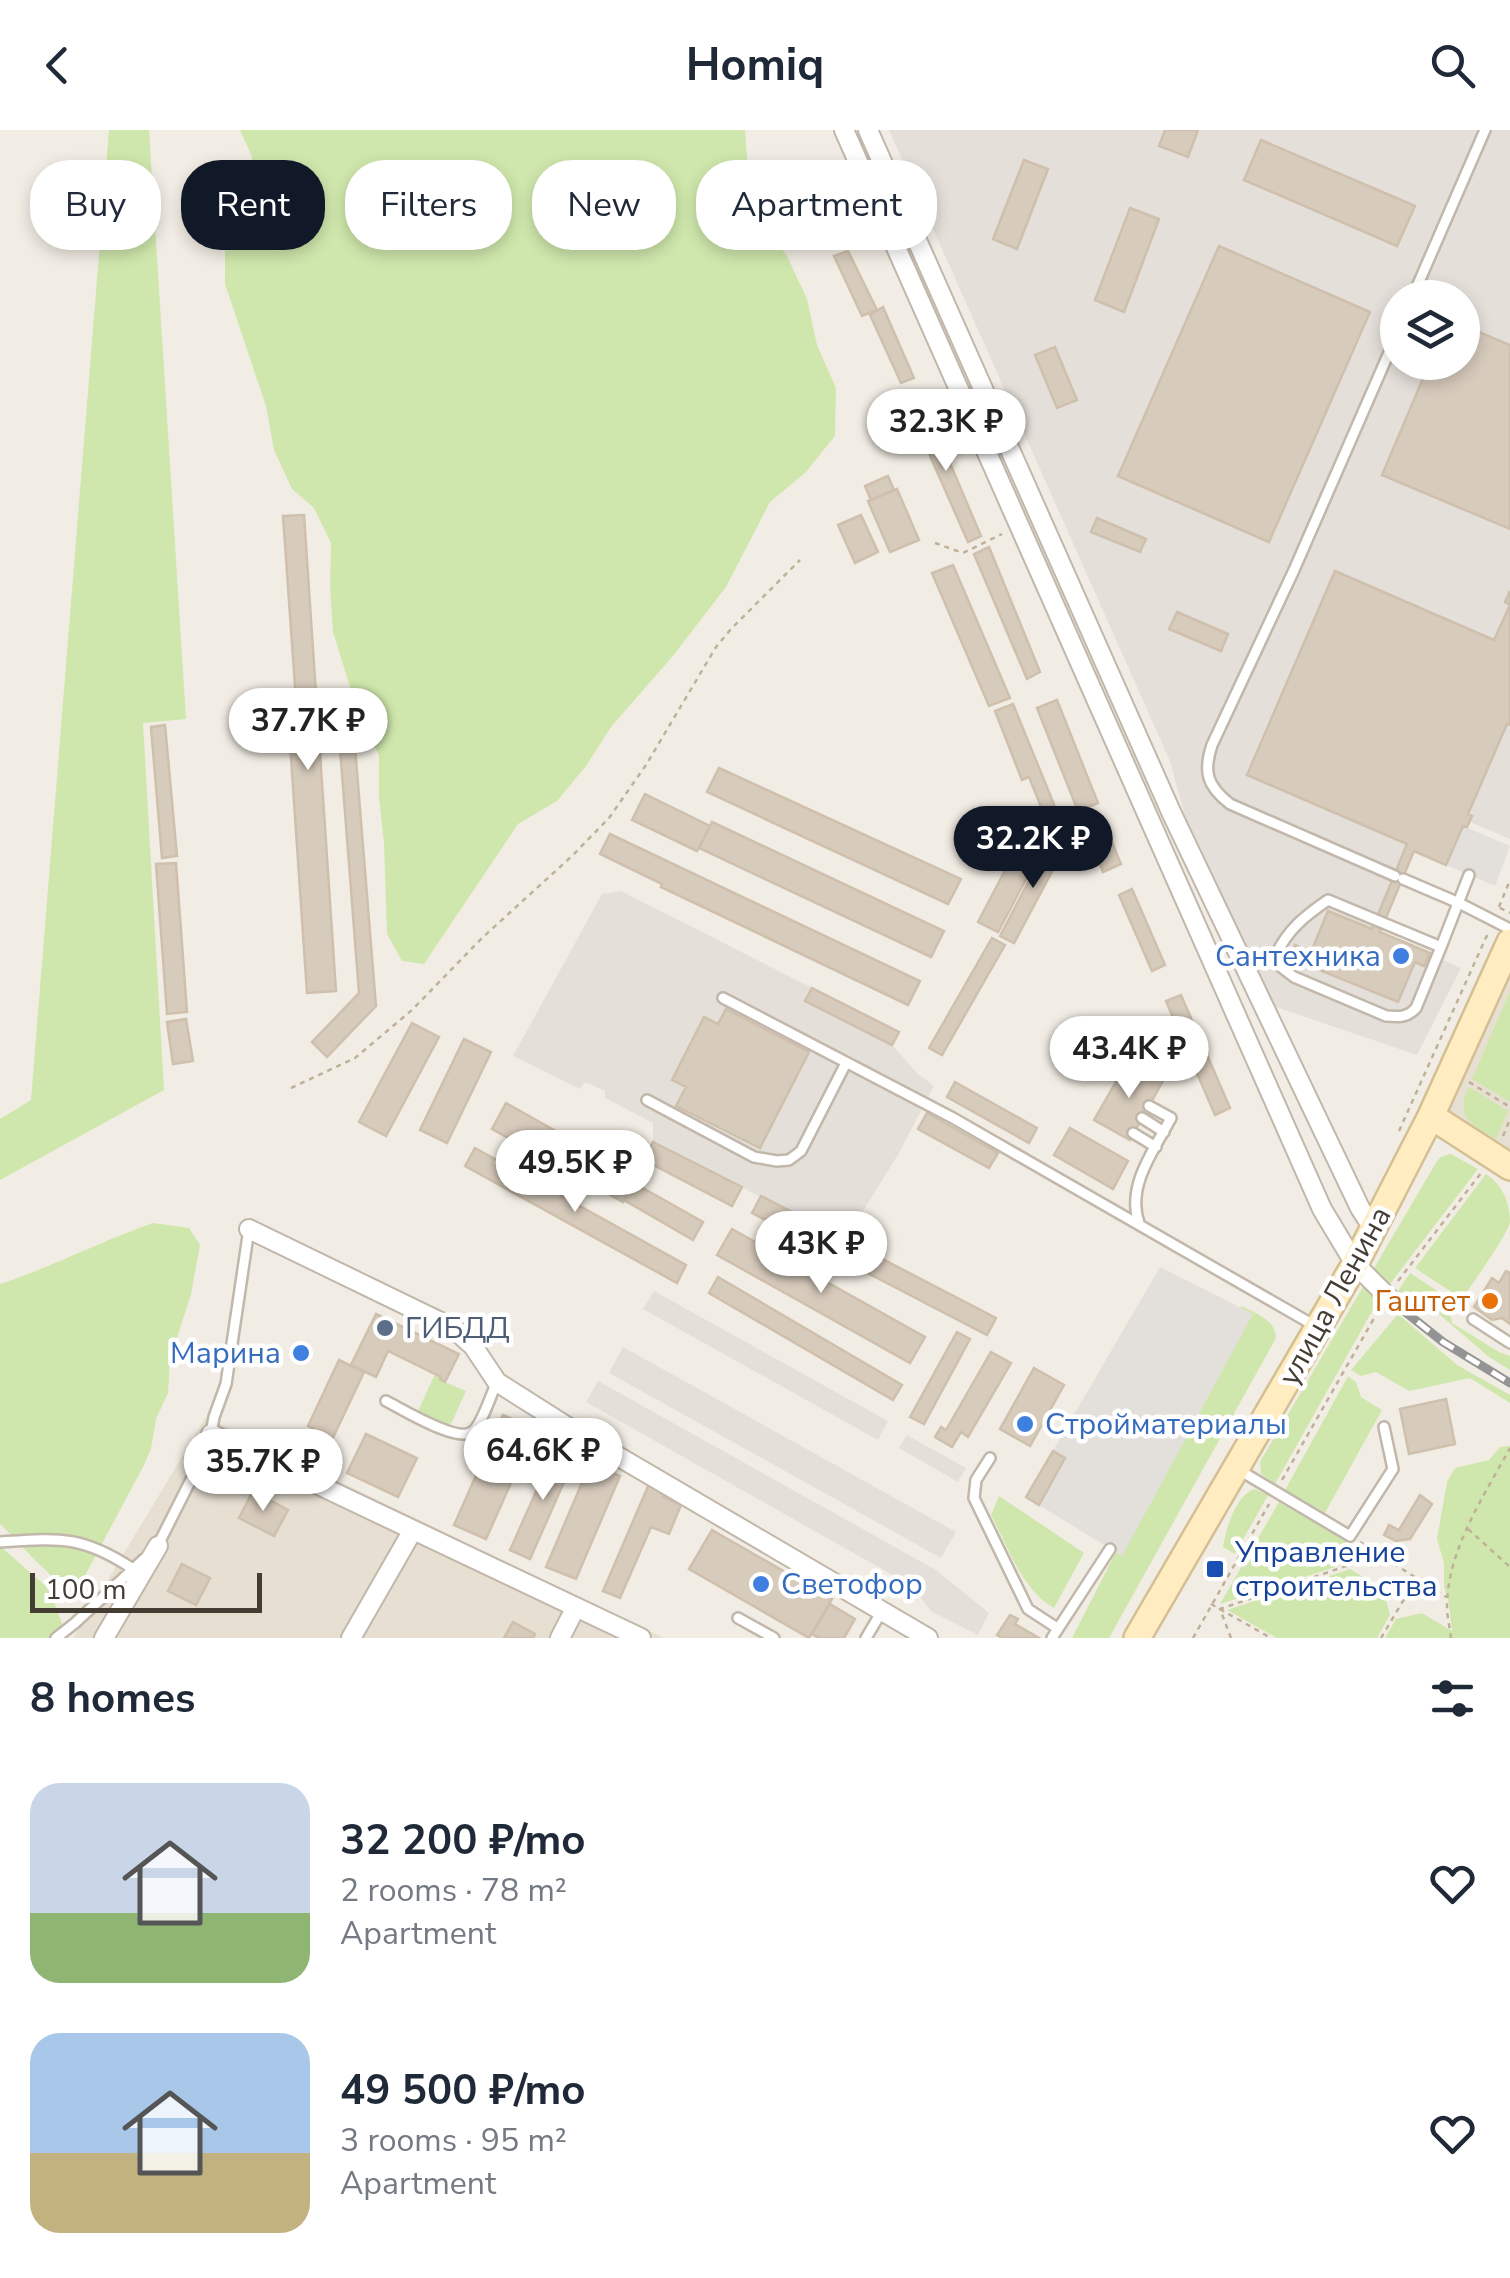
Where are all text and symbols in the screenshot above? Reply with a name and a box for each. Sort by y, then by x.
text: Homiq [686,35,824,96]
icon: back [30,38,85,93]
icon: search [1425,38,1480,93]
chip: Buy [30,160,161,250]
chip: Rent [181,160,325,250]
chip: Filters [345,160,512,250]
chip: New [532,160,676,250]
chip: Apartment [696,160,937,250]
map controls [1380,280,1480,380]
button: layers [1380,280,1480,380]
pin: 32.3K ₽ [854,389,1038,474]
text: 32.3K ₽ [889,400,1003,443]
pin: 37.7K ₽ [216,688,400,773]
text: 37.7K ₽ [251,699,365,742]
pin: 32.2K ₽ [941,806,1125,891]
text: 32.2K ₽ [976,817,1090,860]
place label: Сантехника [1215,936,1381,977]
marker: Сантехника [1390,945,1412,967]
pin: 43.4K ₽ [1037,1016,1221,1101]
text: 43.4K ₽ [1072,1027,1186,1070]
pin: 49.5K ₽ [483,1130,667,1215]
text: 49.5K ₽ [518,1141,632,1184]
street label: улица Ленина [1269,1199,1401,1393]
pin: 43K ₽ [751,1211,891,1296]
text: 43K ₽ [777,1222,865,1265]
place label: Гаштет [1375,1281,1471,1322]
marker: Гаштет [1479,1290,1501,1312]
place label: ГИБДД [405,1308,509,1349]
marker: ГИБДД [374,1317,396,1339]
place label: Марина [170,1333,281,1374]
marker: Марина [290,1342,312,1364]
place label: Стройматериалы [1045,1404,1287,1445]
marker: Стройматериалы [1014,1413,1036,1435]
pin: 64.6K ₽ [451,1418,635,1503]
pin: 35.7K ₽ [171,1429,355,1514]
text: 64.6K ₽ [486,1429,600,1472]
text: 35.7K ₽ [206,1440,320,1483]
place label: Управление строительства [1234,1532,1438,1607]
marker: Управление строительства [1204,1558,1226,1580]
place label: Светофор [781,1564,923,1605]
scale bar [30,1568,262,1612]
text: 100 m [45,1571,127,1609]
marker: Светофор [750,1573,772,1595]
text: 8 homes [30,1670,195,1727]
icon: filters [1425,1671,1480,1726]
text: 32 200 ₽/mo [340,1812,586,1869]
icon: home [110,1823,230,1943]
icon: heart [1425,1856,1480,1911]
text: 2 rooms · 78 m² [340,1869,567,1912]
text: Apartment [340,1912,496,1955]
text: 49 500 ₽/mo [340,2062,586,2119]
icon: home [110,2073,230,2193]
icon: heart [1425,2106,1480,2161]
text: 3 rooms · 95 m² [340,2119,567,2162]
text: Apartment [340,2162,496,2205]

